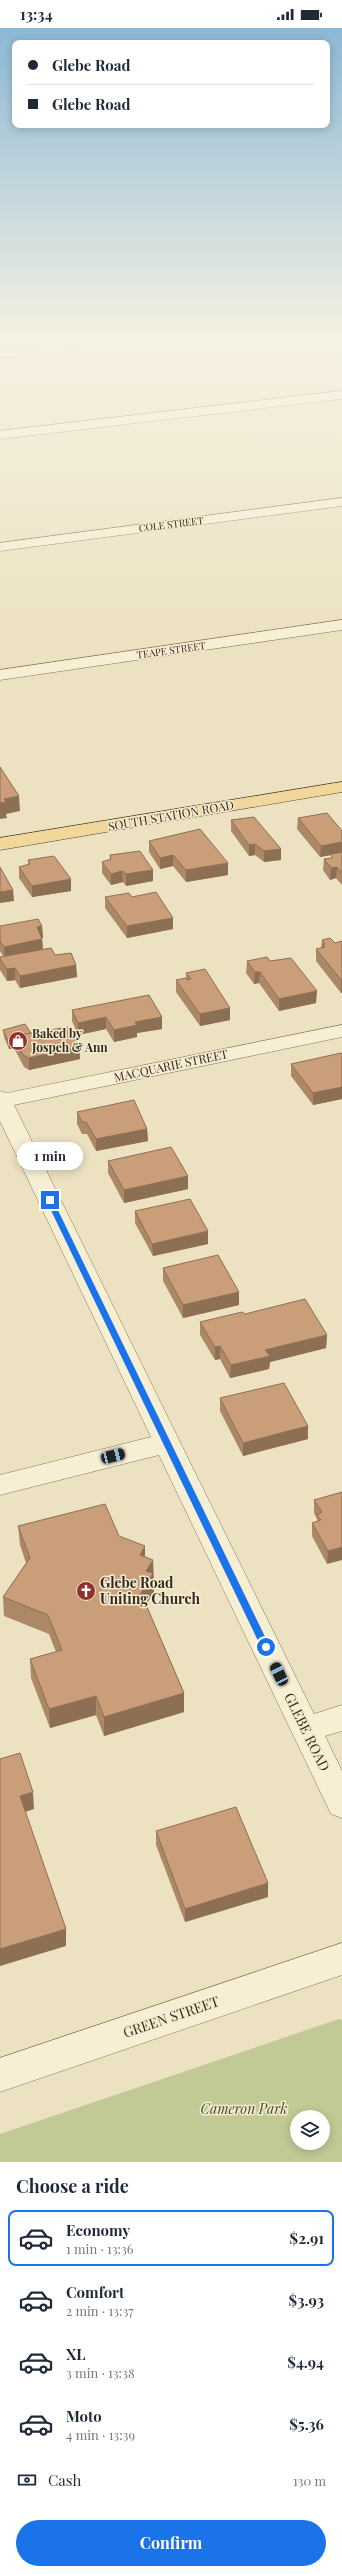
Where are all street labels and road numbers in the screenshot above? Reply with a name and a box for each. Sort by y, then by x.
street label: COLE STREET [138,513,204,535]
street label: TEAPE STREET [136,638,206,662]
street label: SOUTH STATION ROAD [107,796,235,834]
street label: MACQUARIE STREET [112,1045,230,1085]
street label: GLEBE ROAD [280,1689,335,1774]
street label: GREEN STREET [120,1991,222,2042]

